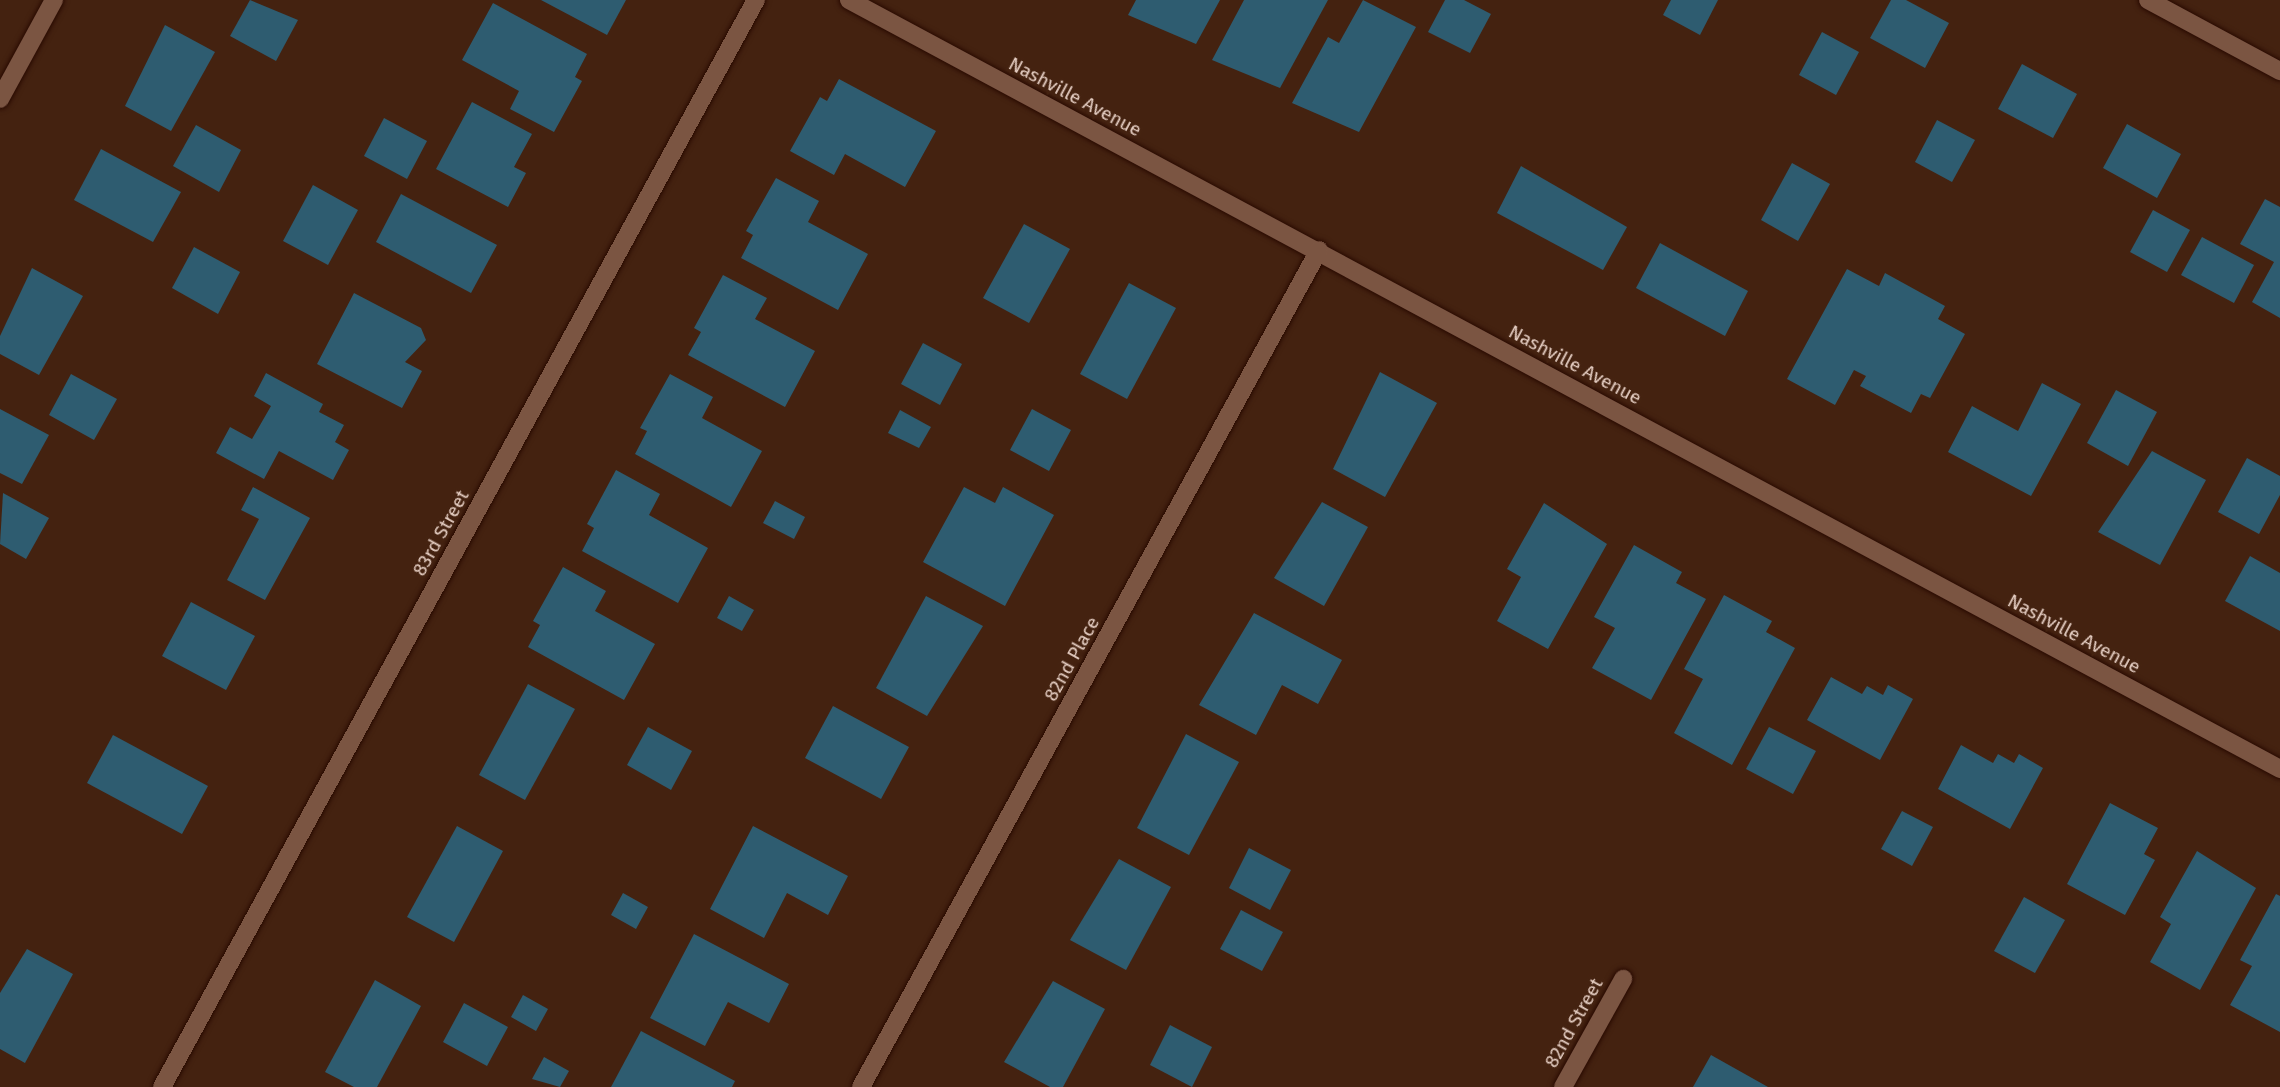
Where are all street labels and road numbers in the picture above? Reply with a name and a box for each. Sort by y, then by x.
street label: Nashville Avenue [1005,52,1145,142]
street label: Nashville Avenue [1505,320,1645,410]
street label: 83rd Street [408,486,474,580]
street label: Nashville Avenue [2004,589,2144,679]
street label: 82nd Place [1040,613,1104,705]
street label: 82nd Street [1540,974,1608,1072]

